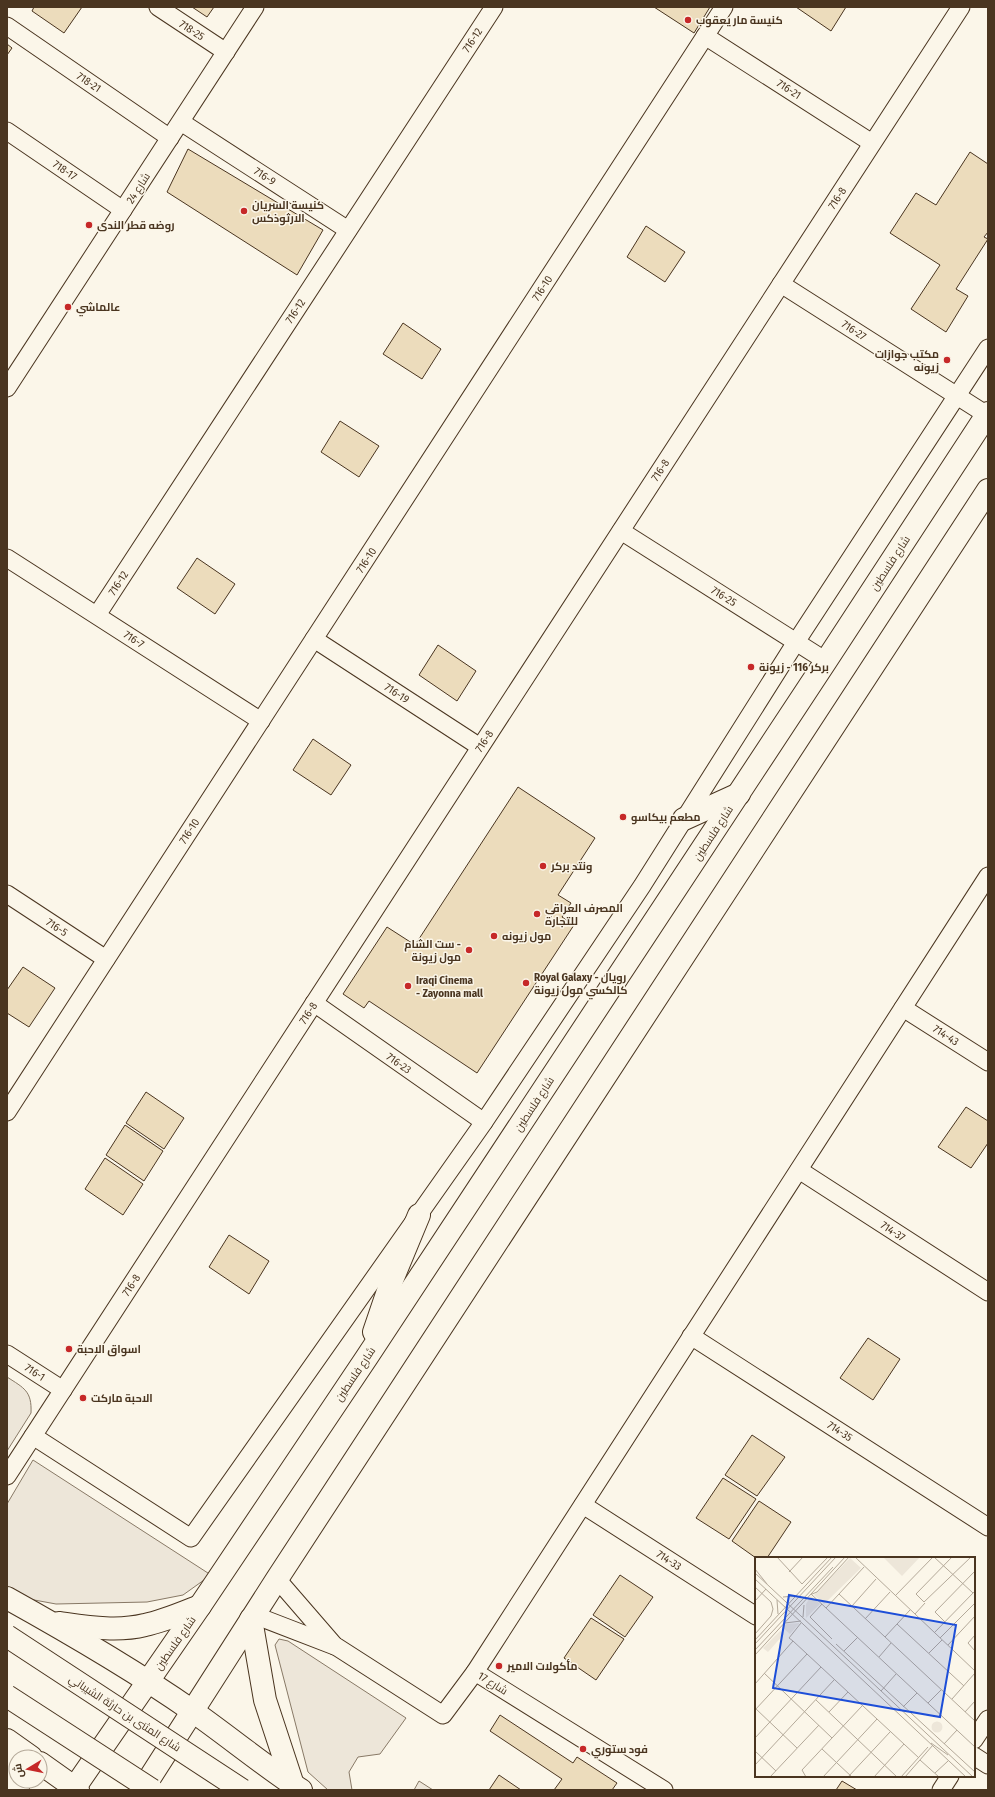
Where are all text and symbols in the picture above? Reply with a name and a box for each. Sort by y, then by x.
place label: كنيسة مار يعقوب [696,14,783,28]
marker: كنيسة مار يعقوب [683,15,693,25]
street label: 718-25 [177,18,207,43]
street label: 716-12 [460,26,485,55]
street label: 718-21 [74,70,103,95]
street label: 716-21 [774,77,803,102]
street label: 718-17 [50,158,80,183]
street label: 716-9 [251,165,278,188]
street label: شارع 24 [124,171,154,207]
street label: 716-8 [826,184,850,212]
place label: كنيسة السريان الارثوذكس [252,199,324,226]
marker: كنيسة السريان الارثوذكس [239,206,249,216]
place label: روضه قطر الندى [97,219,175,233]
marker: روضه قطر الندى [84,220,94,230]
street label: 716-10 [530,273,555,303]
street label: 716-12 [283,297,308,326]
place label: عالماشي [76,301,120,317]
marker: عالماشي [63,302,73,312]
street label: 716-27 [839,318,869,343]
place label: مكتب جوازات زيونه [875,348,939,375]
marker: مكتب جوازات زيونه [942,355,952,365]
street label: 716-8 [649,456,673,484]
street label: شارع فلسطين [868,533,914,594]
street label: 716-10 [354,545,379,575]
street label: 716-12 [106,569,131,598]
street label: 716-25 [709,584,739,609]
street label: 716-7 [121,628,147,651]
place label: بركر 116 - زيونة [759,661,829,675]
marker: بركر 116 - زيونة [746,662,756,672]
street label: 716-19 [382,681,412,706]
street label: 716-8 [473,727,497,755]
street label: شارع فلسطين [691,803,737,864]
place label: مطعم بيكاسو [631,811,701,825]
marker: مطعم بيكاسو [618,812,628,822]
street label: 716-10 [177,816,202,846]
place label: ونتد بركر [550,860,592,874]
marker: ونتد بركر [538,861,548,871]
place label: المصرف العراقي للتجارة [545,902,623,928]
marker: المصرف العراقي للتجارة [532,909,542,919]
street label: 716-5 [44,916,70,939]
place label: مول زيونه [502,930,551,944]
marker: مول زيونه [489,931,499,941]
place label: ست الشام - مول زيونة [404,938,461,965]
marker: ست الشام - مول زيونة [464,945,474,955]
place label: Royal Galaxy - رويال كالكسي مول زيونة [534,971,628,1000]
place label: Iraqi Cinema - Zayonna mall [416,974,484,1000]
marker: Royal Galaxy - رويال كالكسي مول زيونة [521,978,531,988]
marker: Iraqi Cinema - Zayonna mall [403,981,413,991]
street label: 716-8 [297,999,321,1027]
street label: 714-43 [930,1022,961,1049]
street label: 716-23 [384,1050,414,1077]
street label: شارع فلسطين [512,1074,558,1135]
street label: 714-37 [878,1219,908,1244]
street label: 716-8 [120,1271,144,1299]
place label: اسواق الاحبة [77,1343,141,1357]
marker: اسواق الاحبة [64,1344,74,1354]
street label: شارع فلسطين [333,1345,379,1404]
street label: 716-1 [22,1361,47,1384]
place label: الاحبة ماركت [91,1392,153,1405]
marker: الاحبة ماركت [78,1393,88,1403]
street label: 714-35 [825,1419,855,1444]
street label: 714-33 [654,1548,684,1573]
inset map [755,1557,975,1777]
street label: شارع فلسطين [152,1614,199,1673]
place label: مأكولات الامير [506,1659,577,1674]
marker: مأكولات الامير [494,1661,504,1671]
street label: شارع 17 [475,1669,510,1698]
street label: شارع المثنى بن حارثة الشيباني [65,1672,183,1756]
place label: فود ستوري [591,1743,648,1759]
marker: فود ستوري [578,1744,588,1754]
north arrow [8,1749,48,1789]
text: ش [11,1763,26,1779]

